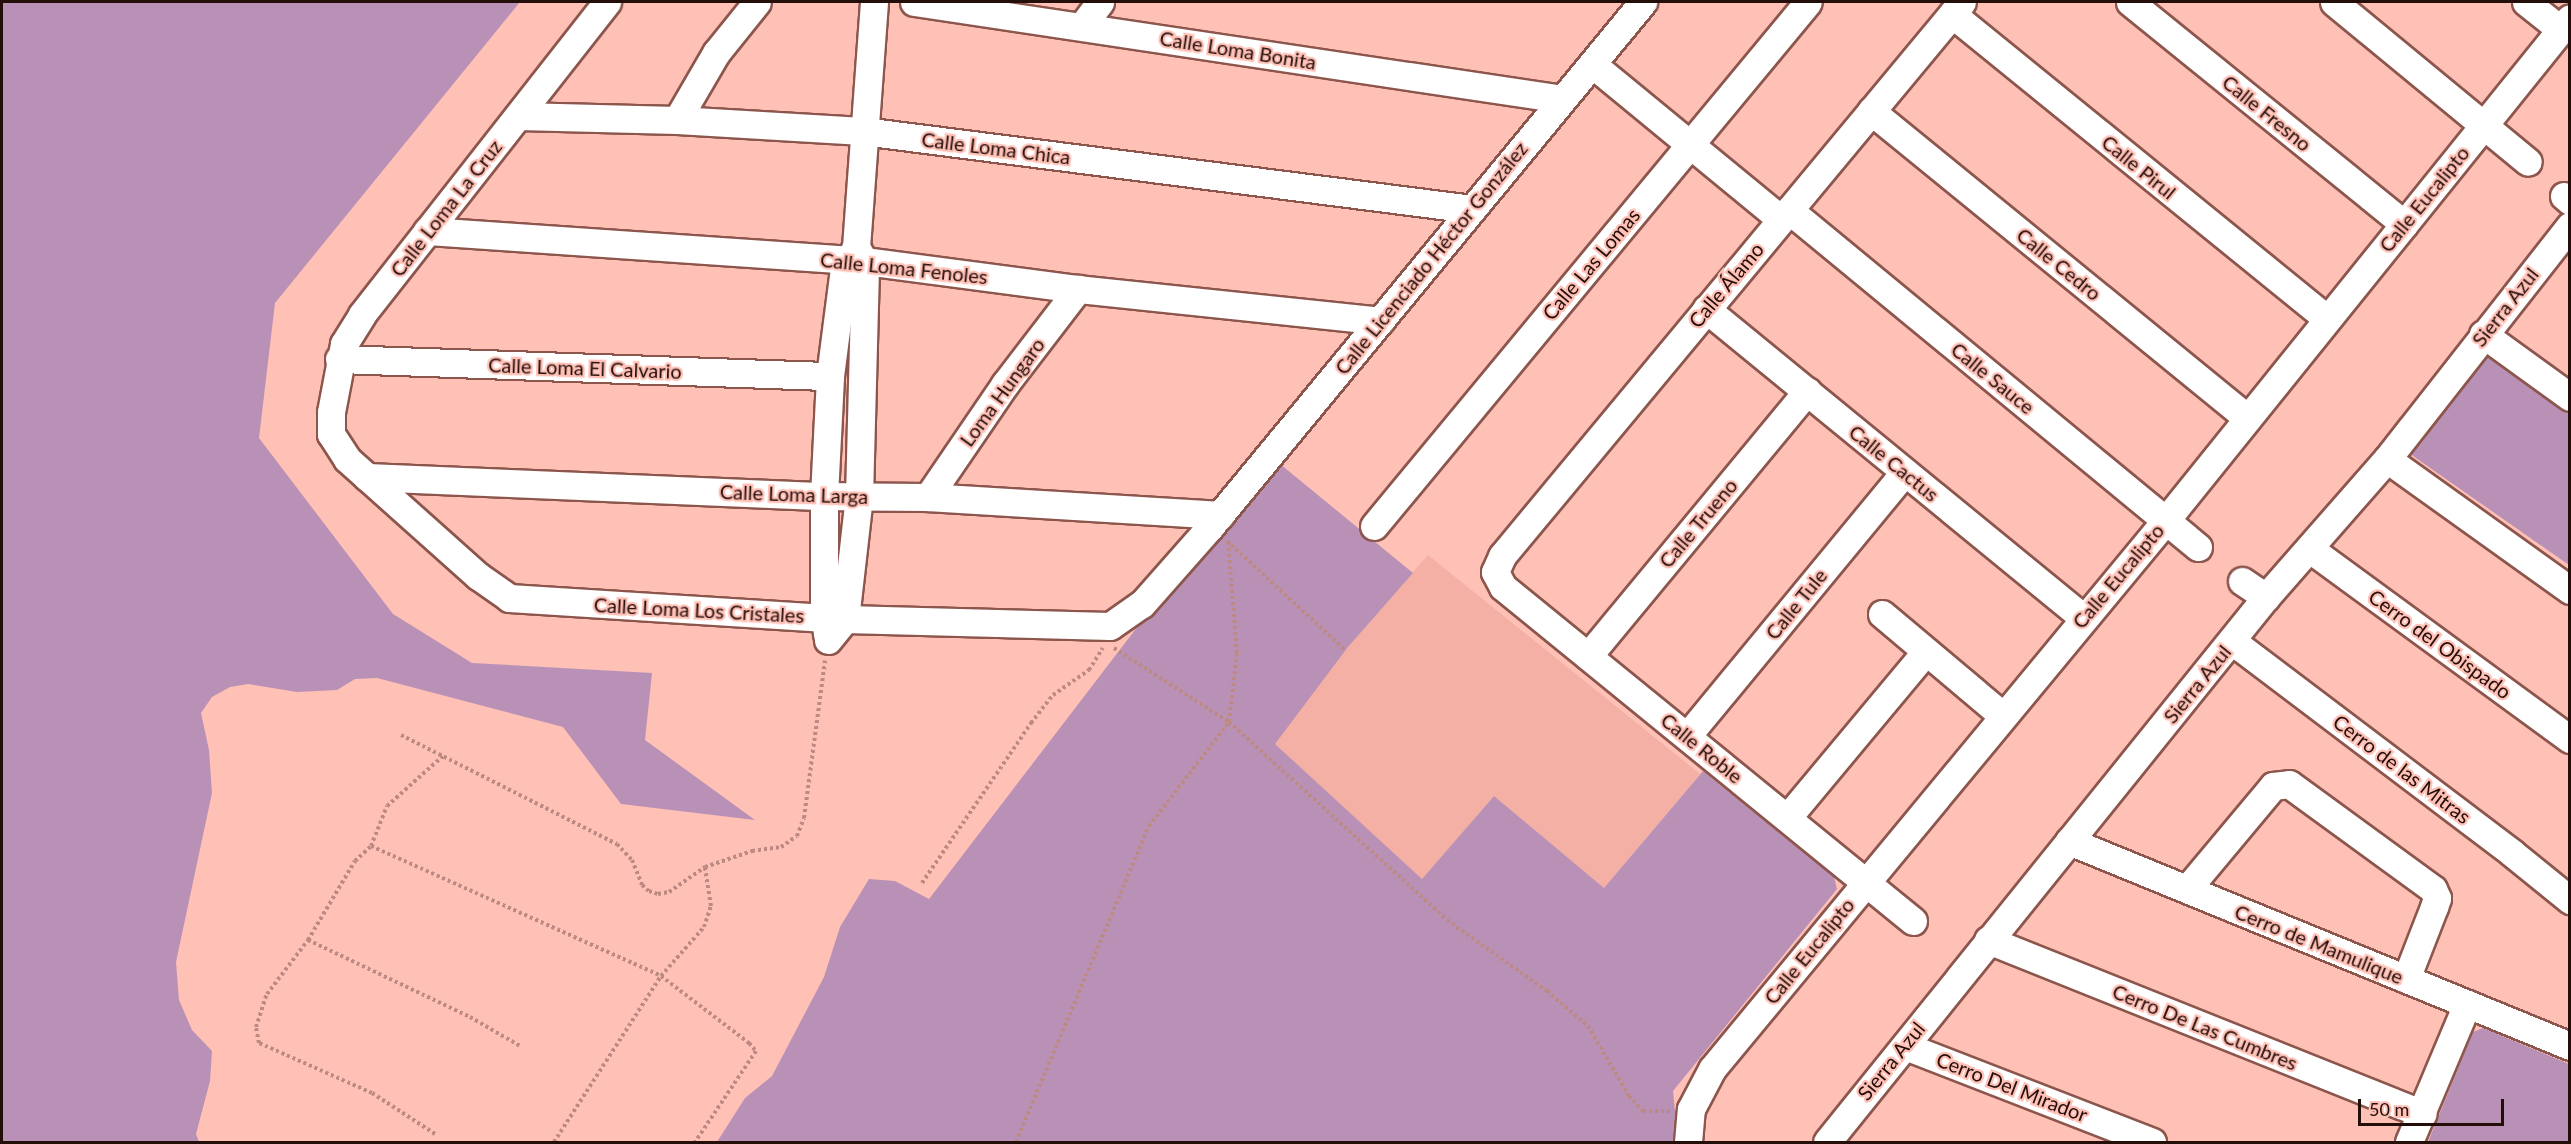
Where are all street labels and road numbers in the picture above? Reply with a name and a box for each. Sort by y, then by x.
street label: Calle Loma Bonita [1158,26,1318,74]
street label: Calle Fresno [2218,70,2316,156]
street label: Calle Loma Chica [920,127,1072,169]
street label: Calle Pirul [2097,130,2181,204]
street label: Calle Loma La Cruz [385,135,507,281]
street label: Calle Licenciado Héctor González [1330,137,1532,379]
street label: Calle Eucalipto [2374,141,2474,257]
street label: Calle Las Lomas [1537,203,1645,325]
street label: Calle Cedro [2012,223,2106,305]
street label: Calle Álamo [1683,237,1769,333]
street label: Calle Loma Fenoles [819,247,989,289]
street label: Sierra Azul [2467,263,2543,351]
street label: Loma Hungaro [955,333,1049,451]
street label: Calle Sauce [1947,337,2039,419]
street label: Calle Loma El Calvario [488,353,682,383]
street label: Calle Cactus [1844,420,1944,506]
street label: Calle Trueno [1654,473,1742,573]
street label: Calle Loma Larga [719,479,869,509]
street label: Calle Eucalipto [2067,519,2169,633]
street label: Calle Tule [1760,564,1832,644]
street label: Cerro del Obispado [2364,584,2516,704]
street label: Calle Loma Los Cristales [593,593,805,627]
street label: Sierra Azul [2158,640,2236,728]
street label: Calle Roble [1656,708,1748,788]
street label: Cerro de las Mitras [2329,710,2475,828]
street label: Calle Eucalipto [1759,893,1859,1009]
street label: Cerro de Mamulique [2231,899,2407,989]
street label: Cerro De Las Cumbres [2109,979,2301,1075]
street label: Sierra Azul [1852,1017,1930,1105]
street label: Cerro Del Mirador [1933,1047,2091,1127]

